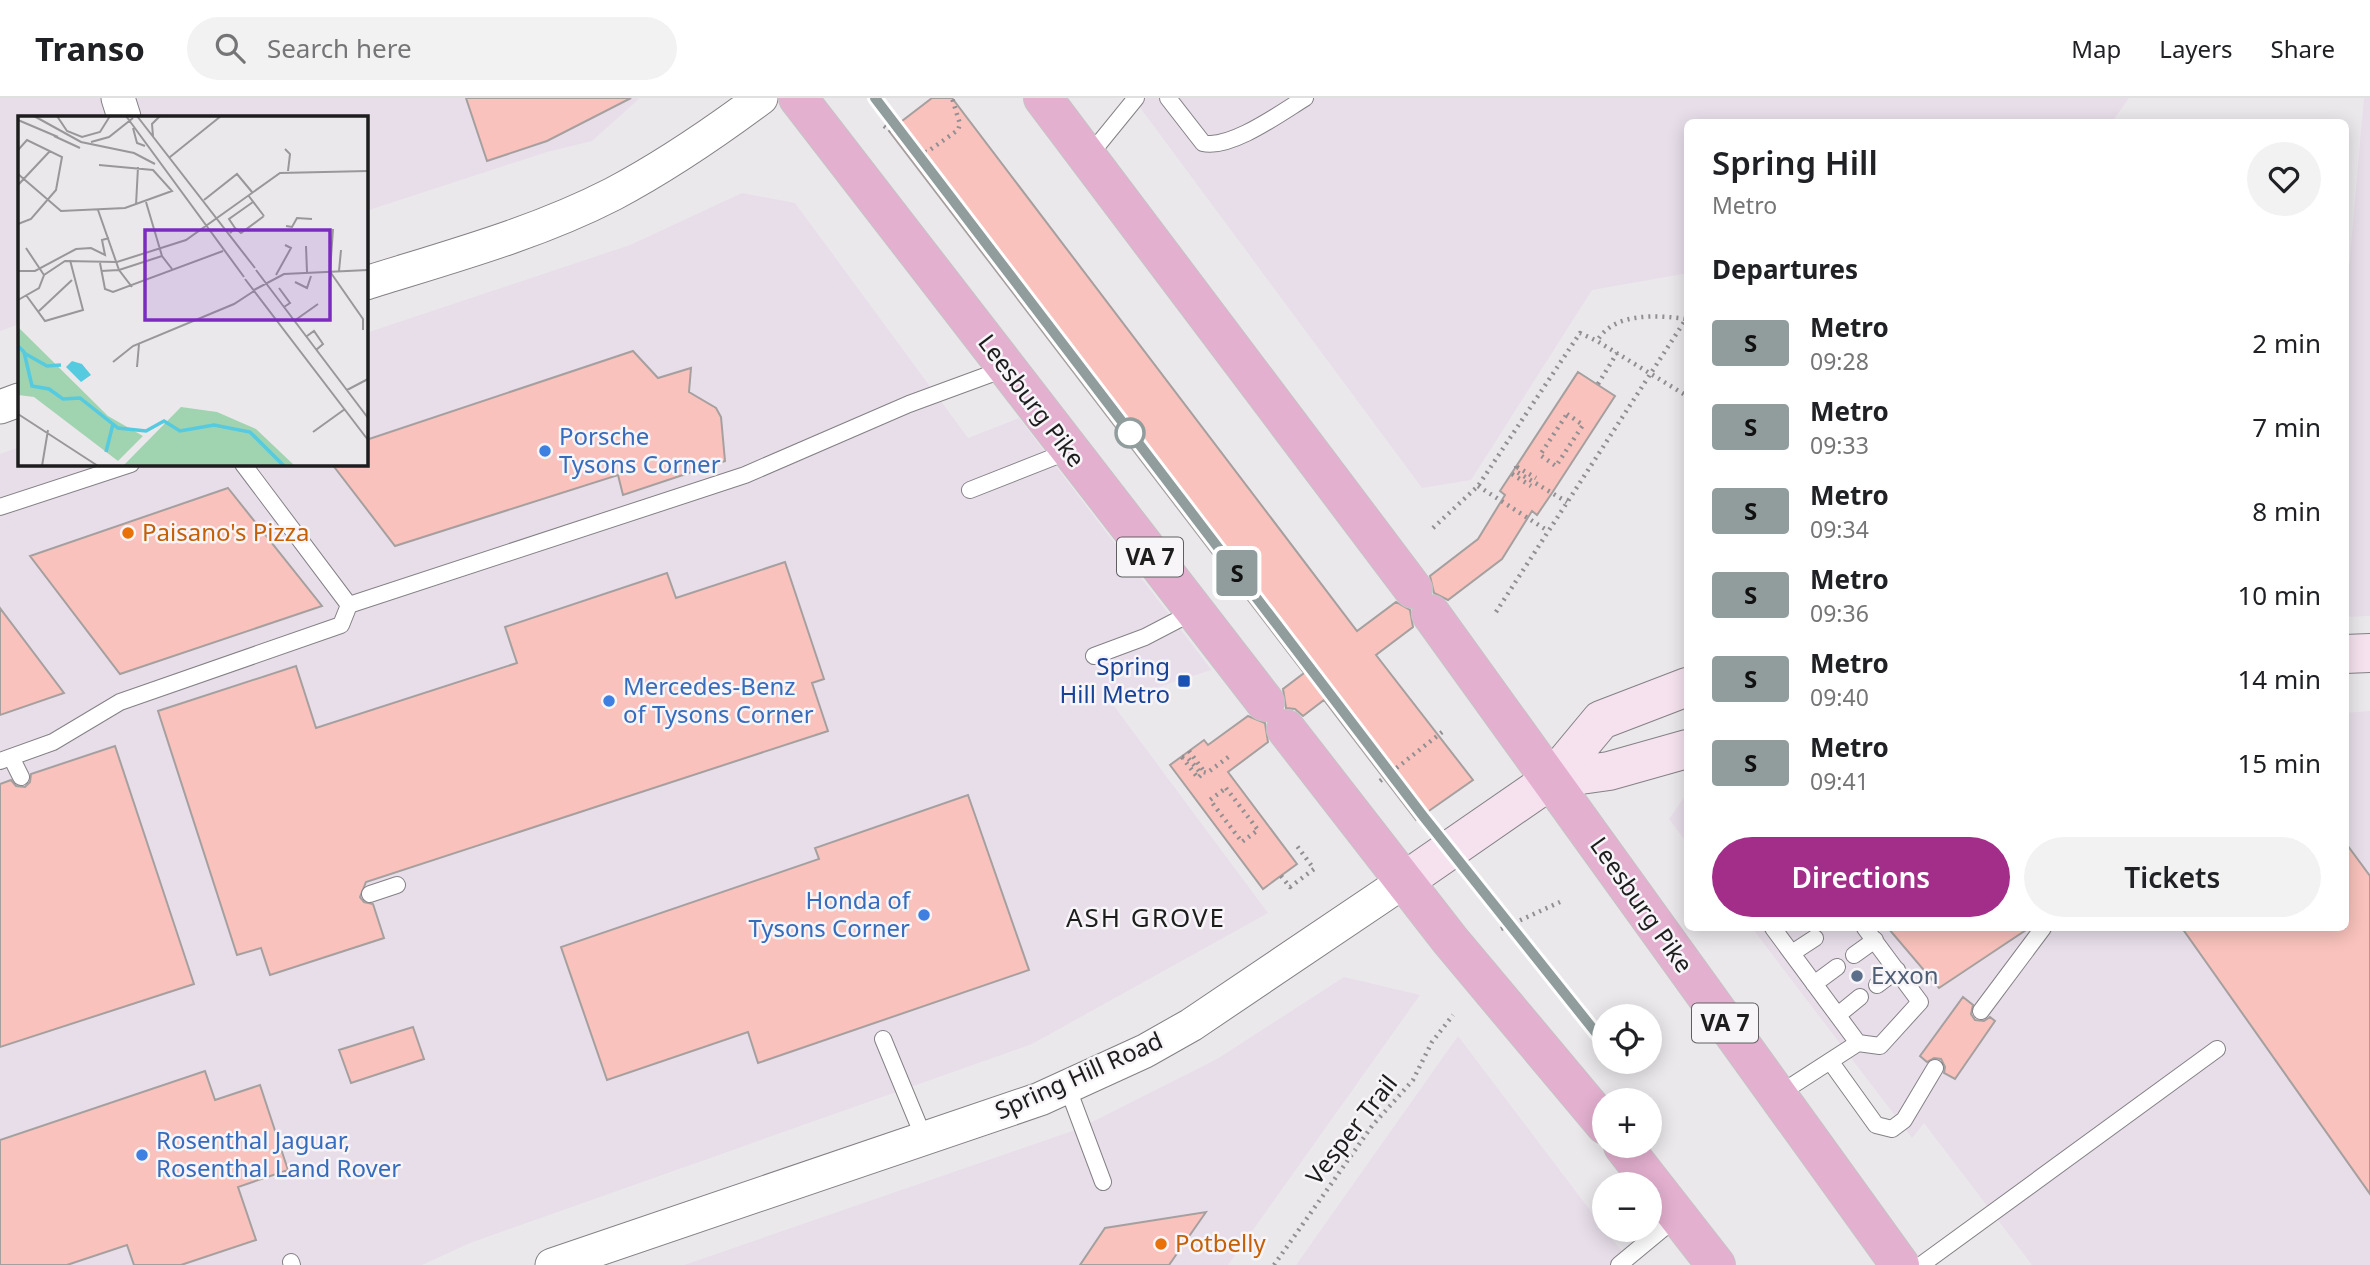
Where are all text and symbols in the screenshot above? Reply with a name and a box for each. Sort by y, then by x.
search box [187,17,677,80]
text: Transo [35,26,145,71]
icon: search [211,29,249,67]
text: Search here [267,30,412,66]
text: Map [2071,32,2121,65]
text: Layers [2159,32,2233,65]
text: Share [2271,32,2335,65]
inset map [18,116,368,466]
text: Spring Hill [1712,140,1878,185]
button: heart [2247,142,2321,216]
text: Metro [1712,189,1777,221]
text: Departures [1712,251,1858,287]
text: Metro [1810,309,1889,345]
text: 2 min [2252,325,2321,361]
text: S [1744,326,1757,359]
street label: Leesburg Pike [971,327,1093,473]
text: 09:28 [1810,345,1869,377]
text: Metro [1810,393,1889,429]
text: 7 min [2252,409,2321,445]
text: S [1744,410,1757,443]
unlabelled marker [1115,418,1145,448]
place label: Porsche Tysons Corner [559,419,721,480]
text: 09:33 [1810,429,1869,461]
marker: Porsche Tysons Corner [537,443,553,459]
text: Metro [1810,477,1889,513]
text: 8 min [2252,493,2321,529]
text: S [1744,494,1757,527]
text: 09:34 [1810,513,1869,545]
place label: Paisano's Pizza [142,515,309,548]
marker: Paisano's Pizza [120,525,136,541]
road number: VA 7 [1117,538,1183,576]
line badge: S [1214,550,1260,596]
text: S [1230,556,1244,589]
text: Metro [1810,561,1889,597]
text: 10 min [2237,577,2321,613]
text: S [1744,578,1757,611]
text: 09:36 [1810,597,1869,629]
text: Metro [1810,645,1889,681]
place label: Spring Hill Metro [1059,649,1170,710]
text: 14 min [2237,661,2321,697]
text: S [1744,662,1757,695]
place label: Mercedes-Benz of Tysons Corner [623,669,814,730]
marker: Spring Hill Metro [1176,673,1192,689]
text: 09:40 [1810,681,1869,713]
marker: Mercedes-Benz of Tysons Corner [601,693,617,709]
text: Metro [1810,729,1889,765]
text: 15 min [2237,745,2321,781]
text: S [1744,746,1757,779]
text: 09:41 [1810,765,1869,797]
street label: Leesburg Pike [1583,830,1701,979]
button: Directions [1712,837,2010,917]
button: Tickets [2024,837,2321,917]
place label: Honda of Tysons Corner [748,883,912,944]
district label: ASH GROVE [1066,899,1226,935]
marker: Honda of Tysons Corner [916,907,932,923]
place label: Exxon [1871,958,1939,991]
marker: Exxon [1849,968,1865,984]
map controls [1592,1004,1662,1242]
button: locate [1592,1004,1662,1074]
road number: VA 7 [1692,1004,1758,1042]
street label: Spring Hill Road [989,1023,1167,1126]
street label: Vesper Trail [1298,1067,1404,1191]
button: + [1592,1088,1662,1158]
place label: Rosenthal Jaguar, Rosenthal Land Rover [156,1123,401,1184]
marker: Rosenthal Jaguar, Rosenthal Land Rover [134,1147,150,1163]
button: − [1592,1172,1662,1242]
place label: Potbelly [1175,1226,1266,1259]
marker: Potbelly [1153,1236,1169,1252]

